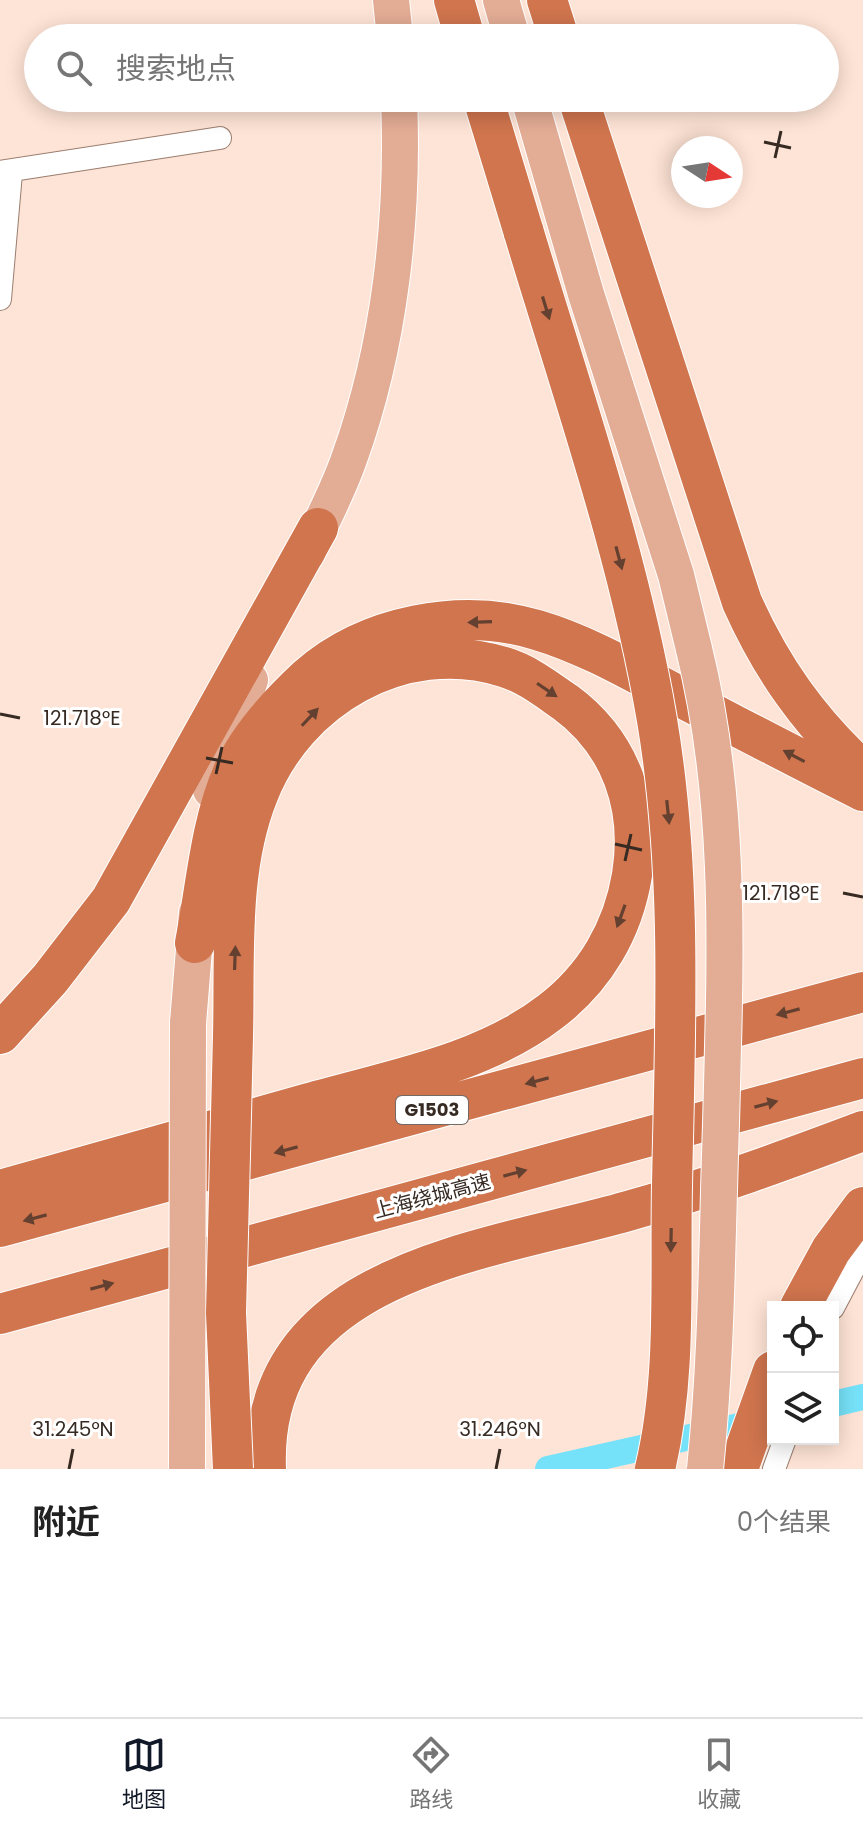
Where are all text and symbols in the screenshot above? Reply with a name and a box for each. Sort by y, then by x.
search box [24,24,839,112]
icon: search [52,46,96,90]
text: 搜索地点 [116,47,236,90]
north arrow [671,136,743,208]
one-way arrow [540,296,553,320]
one-way arrow [613,545,625,570]
one-way arrow [467,616,492,628]
one-way arrow [537,682,558,697]
text: 121.718°E [44,704,120,732]
one-way arrow [301,708,319,727]
one-way arrow [782,749,805,762]
one-way arrow [662,800,675,825]
text: 121.718°E [743,879,819,907]
one-way arrow [615,904,627,928]
one-way arrow [229,945,241,970]
one-way arrow [775,1007,800,1019]
one-way arrow [525,1076,550,1088]
road number: G1503 [396,1096,468,1124]
one-way arrow [754,1098,779,1110]
one-way arrow [274,1144,298,1157]
one-way arrow [503,1166,528,1178]
street label: 上海绕城高速 [370,1167,494,1225]
one-way arrow [23,1212,47,1225]
one-way arrow [665,1228,677,1253]
one-way arrow [90,1279,115,1291]
map controls [767,1301,839,1445]
button: locate [767,1301,839,1373]
button: layers [767,1373,839,1445]
text: 31.245°N [32,1415,114,1443]
text: 31.246°N [459,1415,541,1443]
text: 附近 [32,1498,100,1546]
text: 0个结果 [737,1504,831,1540]
tab: 地图 [122,1733,166,1816]
tab: 路线 [409,1733,453,1816]
tab: 收藏 [697,1733,741,1816]

